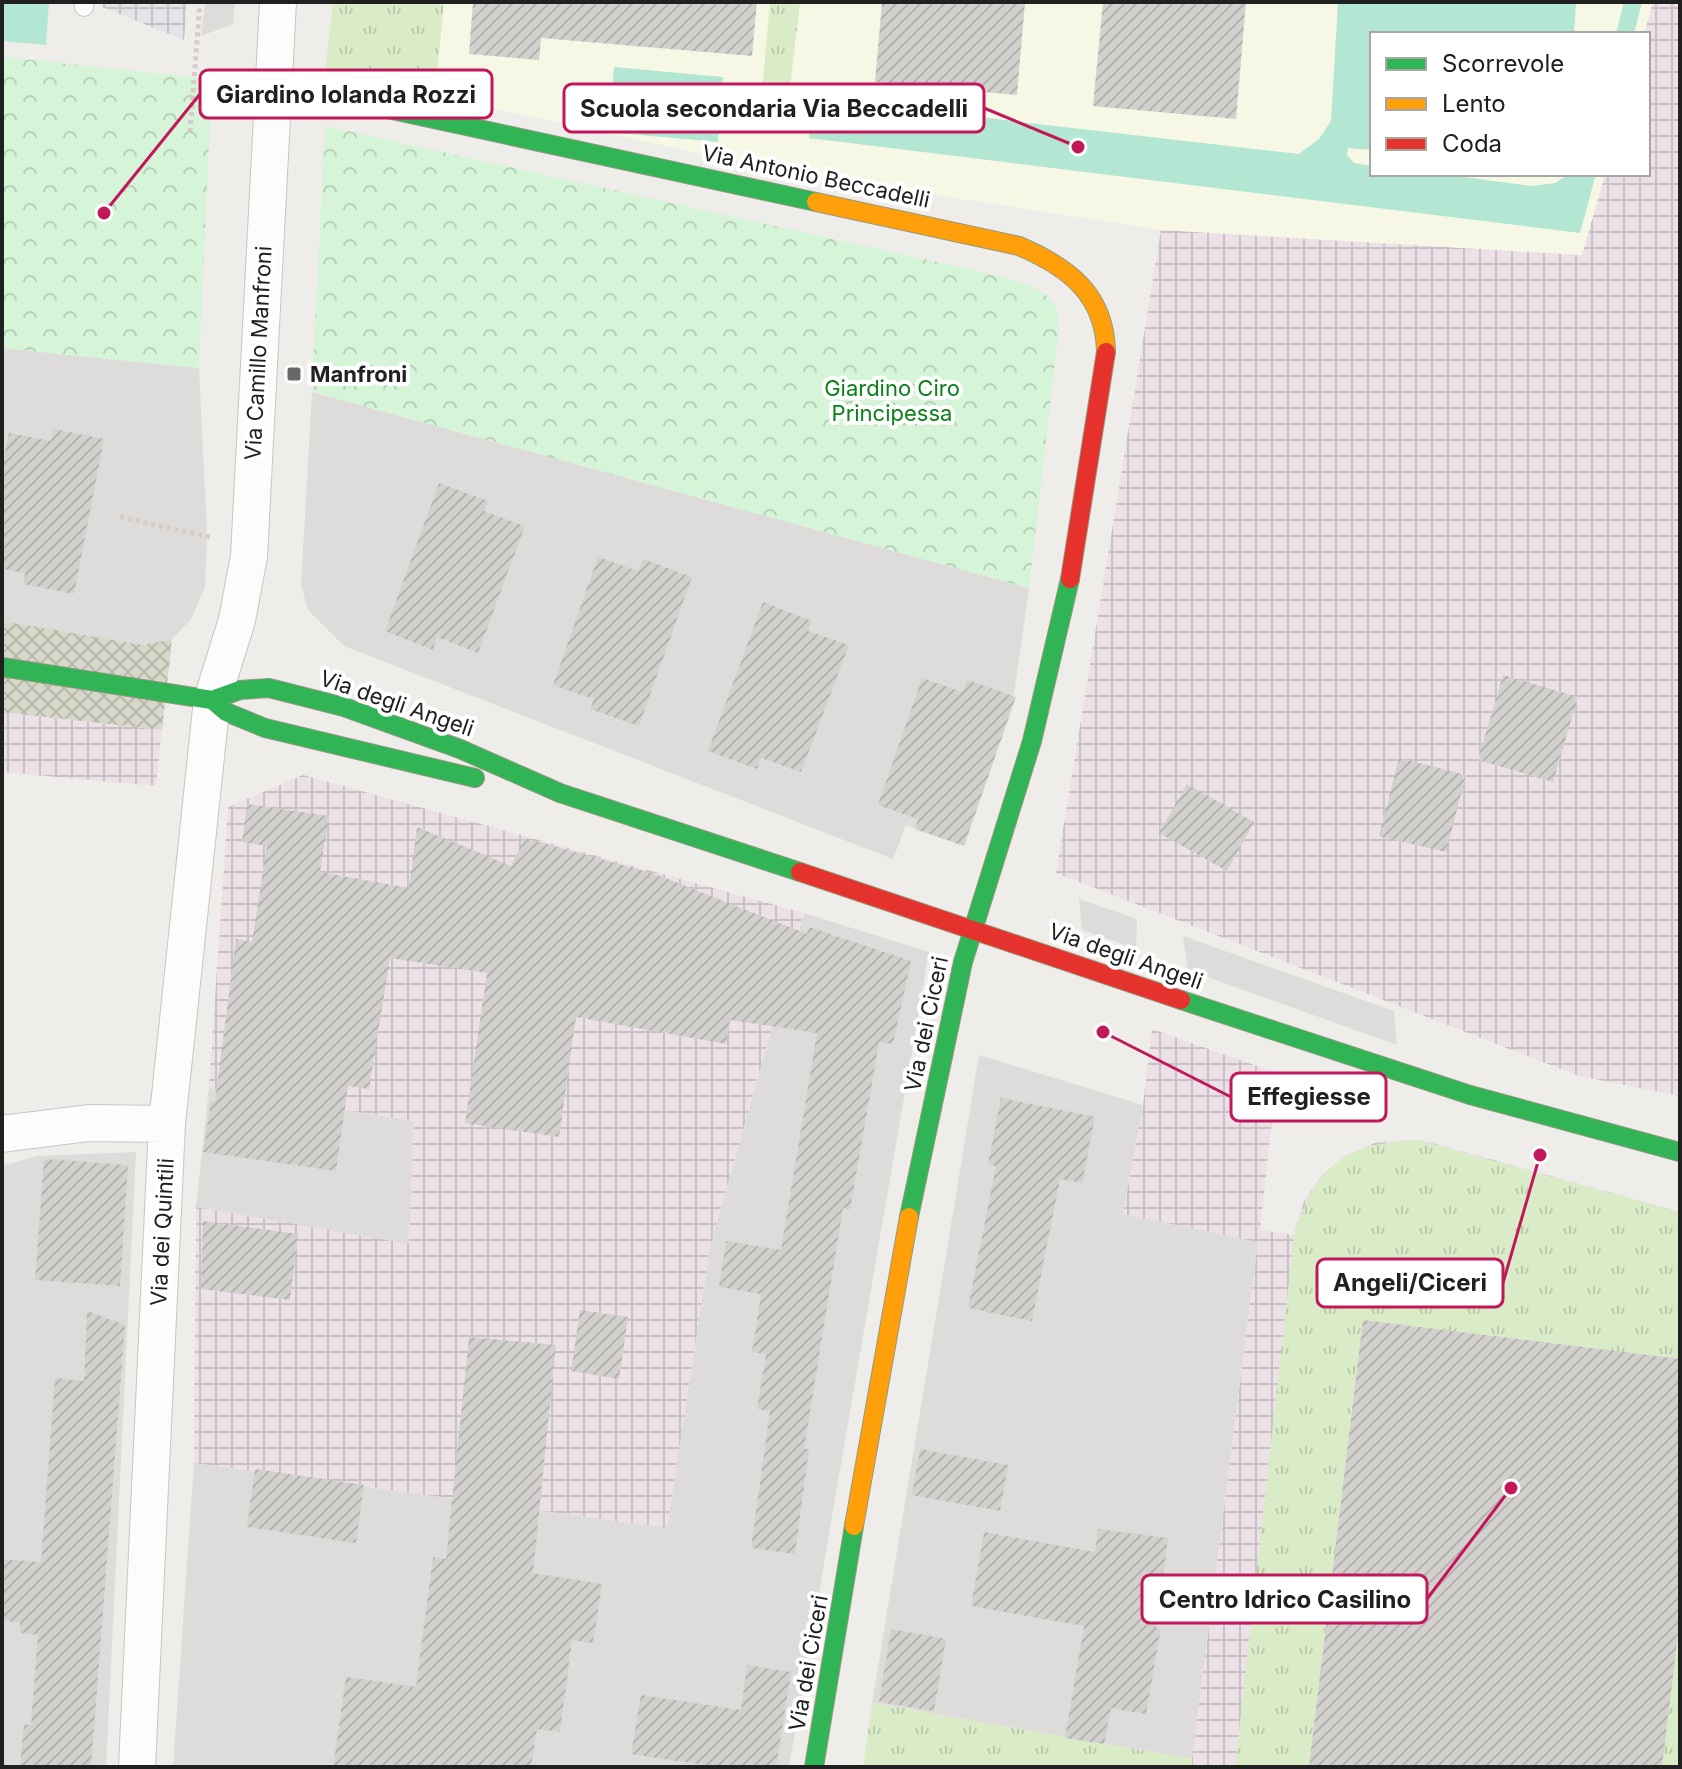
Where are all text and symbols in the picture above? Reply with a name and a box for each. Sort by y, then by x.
legend [1370,32,1650,176]
text: Scorrevole [1442,49,1564,78]
callout: Giardino Iolanda Rozzi [200,70,492,118]
text: Giardino Iolanda Rozzi [216,80,476,109]
callout: Scuola secondaria Via Beccadelli [564,84,984,132]
text: Lento [1442,89,1506,118]
text: Scuola secondaria Via Beccadelli [580,94,968,123]
text: Coda [1442,129,1502,158]
street label: Via Antonio Beccadelli [700,139,932,213]
street label: Via Camillo Manfroni [239,245,277,461]
place label: Manfroni [310,361,407,387]
marker: Manfroni [285,365,303,383]
park label: Giardino Ciro Principessa [824,375,960,426]
street label: Via degli Angeli [317,665,477,741]
street label: Via degli Angeli [1046,918,1206,994]
street label: Via dei Ciceri [899,954,953,1094]
callout: Effegiesse [1231,1073,1386,1121]
text: Effegiesse [1247,1082,1371,1111]
street label: Via dei Quintili [145,1157,179,1307]
callout: Angeli/Ciceri [1317,1259,1503,1307]
text: Angeli/Ciceri [1333,1268,1487,1297]
callout: Centro Idrico Casilino [1142,1575,1427,1623]
text: Centro Idrico Casilino [1159,1585,1411,1614]
street label: Via dei Ciceri [783,1593,833,1733]

